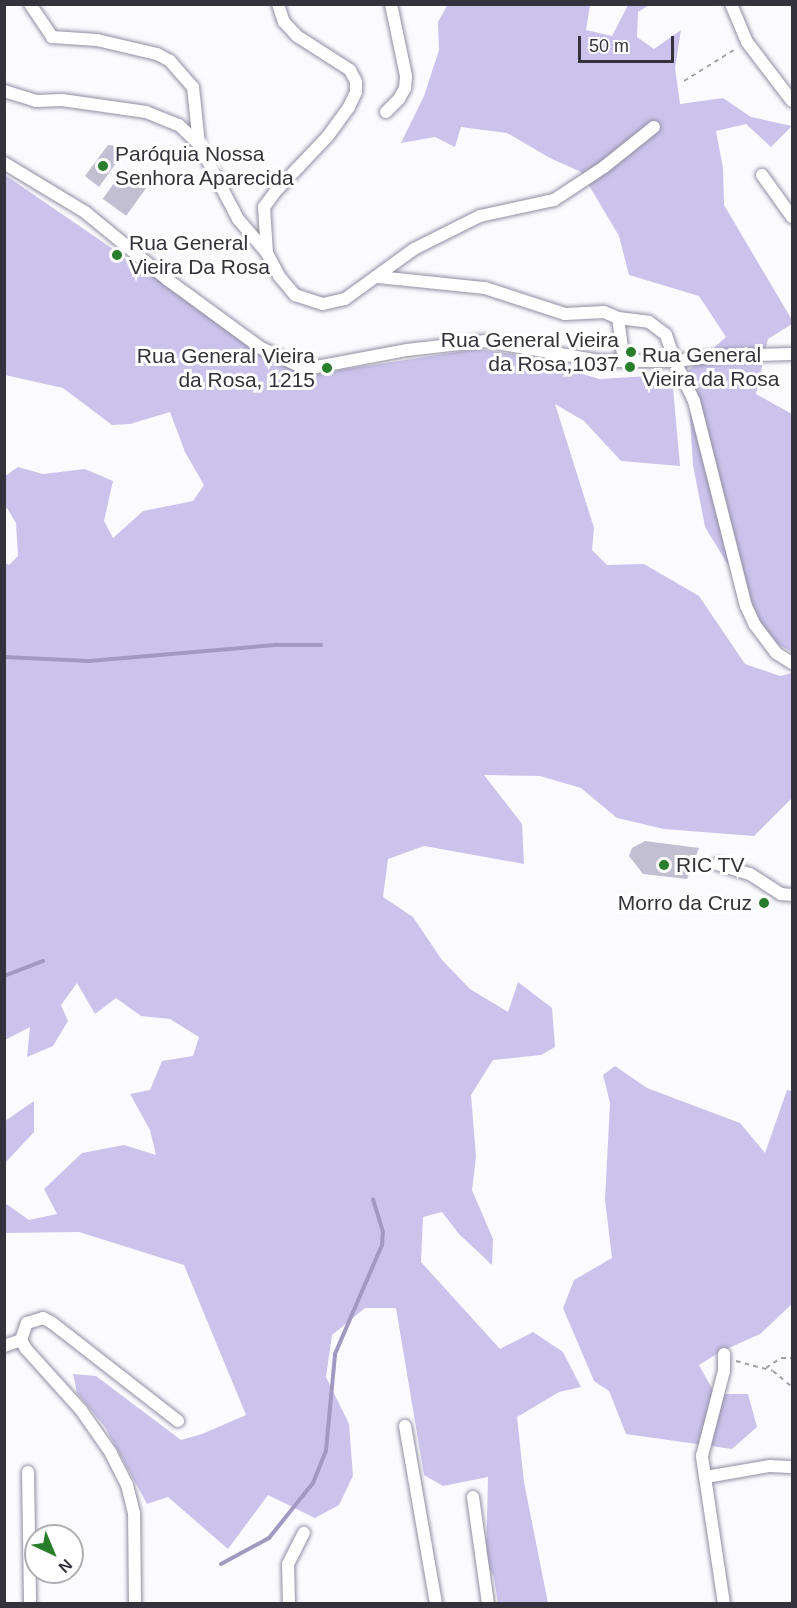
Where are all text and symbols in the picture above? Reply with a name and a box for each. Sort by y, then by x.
scale bar [581,24,677,62]
text: 50 m [589,36,629,56]
place label: Paróquia Nossa Senhora Aparecida [115,141,295,191]
marker: Paróquia Nossa Senhora Aparecida [96,159,110,173]
place label: Rua General Vieira Da Rosa [129,230,270,280]
marker: Rua General Vieira Da Rosa [110,248,124,262]
place label: Rua General Vieira da Rosa,1037 [441,327,619,377]
place label: Rua General Vieira da Rosa [642,342,779,392]
place label: Rua General Vieira da Rosa, 1215 [137,343,315,393]
marker: Rua General Vieira da Rosa,1037 [624,345,638,359]
marker: Rua General Vieira da Rosa [623,360,637,374]
marker: Rua General Vieira da Rosa, 1215 [320,361,334,375]
place label: RIC TV [676,852,745,878]
marker: RIC TV [657,858,671,872]
place label: Morro da Cruz [618,890,752,916]
marker: Morro da Cruz [757,896,771,910]
north arrow [24,1524,84,1584]
text: N [55,1556,76,1576]

